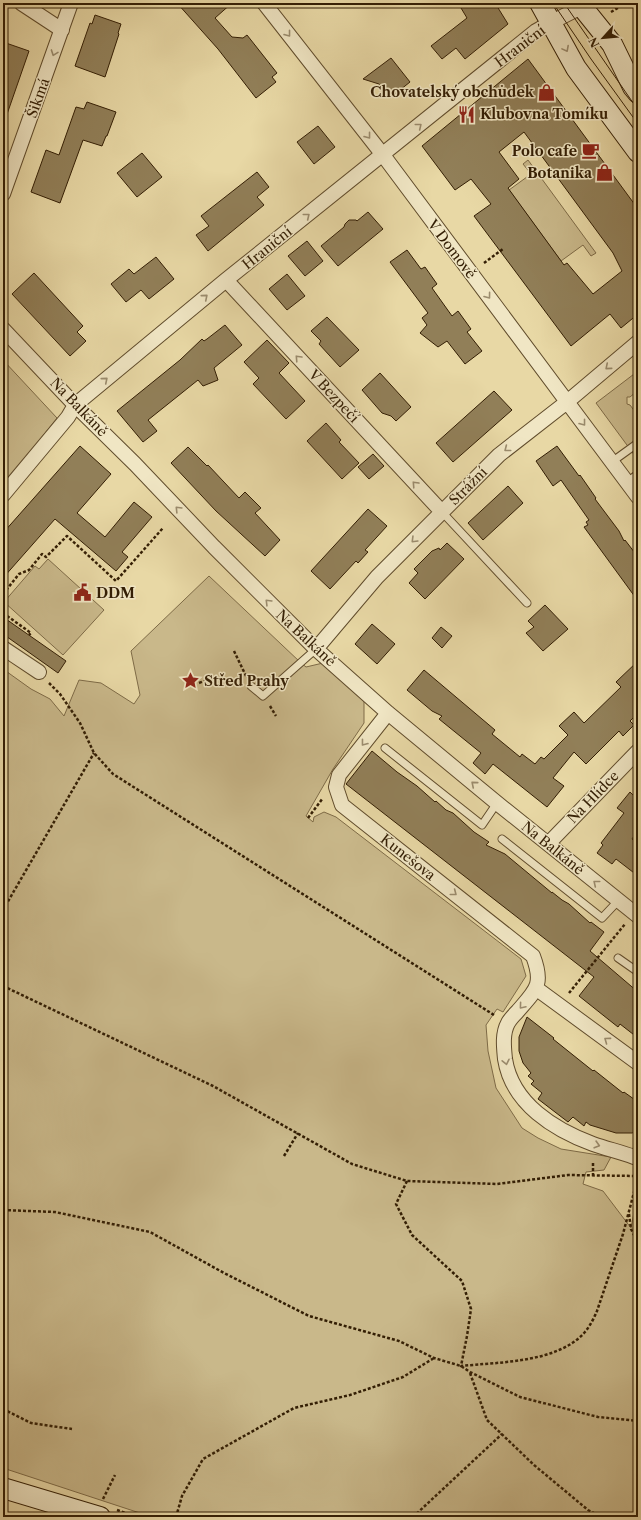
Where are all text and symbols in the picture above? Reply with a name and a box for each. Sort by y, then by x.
north arrow [583,18,623,58]
street label: Hraniční [491,21,549,71]
one-way arrow [283,29,290,36]
text: N [585,35,602,50]
one-way arrow [562,45,569,52]
one-way arrow [50,50,59,57]
street label: Šikmá [22,75,54,120]
shop icon: Chovatelský obchůdek [537,82,557,102]
place label: Chovatelský obchůdek [370,83,535,101]
restaurant icon: Klubovna Tomíku [457,104,477,124]
place label: Klubovna Tomíku [480,105,608,123]
one-way arrow [414,123,422,130]
one-way arrow [363,132,370,139]
cafe icon: Polo cafe [580,141,600,161]
place label: Polo cafe [512,142,577,160]
shop icon: Botanika [595,163,615,183]
place label: Botanika [527,164,593,182]
one-way arrow [302,213,309,220]
street label: V Domově [423,215,480,282]
street label: Hraniční [239,223,295,273]
one-way arrow [483,292,490,299]
one-way arrow [201,295,208,302]
one-way arrow [295,355,303,363]
one-way arrow [605,363,613,370]
street label: V Bezpečí [304,365,363,426]
street label: Na Balkáně [46,374,112,440]
one-way arrow [101,378,108,385]
one-way arrow [578,418,585,425]
one-way arrow [504,444,511,451]
street label: Strážní [445,463,491,509]
one-way arrow [413,481,420,489]
one-way arrow [175,506,182,514]
one-way arrow [411,535,419,543]
public building icon: DDM [73,583,93,603]
place label: DDM [96,584,135,602]
one-way arrow [266,599,273,607]
street label: Na Balkáně [272,606,340,670]
place icon: Střed Prahy [181,671,201,691]
place label: Střed Prahy [204,672,289,690]
one-way arrow [362,739,369,746]
street label: Na Hlídce [563,767,623,827]
one-way arrow [471,782,478,789]
street label: Na Balkáně [518,817,588,879]
street label: Kunešova [377,830,440,884]
one-way arrow [594,881,601,888]
one-way arrow [450,888,457,895]
one-way arrow [520,1002,527,1009]
one-way arrow [604,1038,611,1045]
one-way arrow [502,1059,510,1065]
one-way arrow [594,1140,601,1149]

